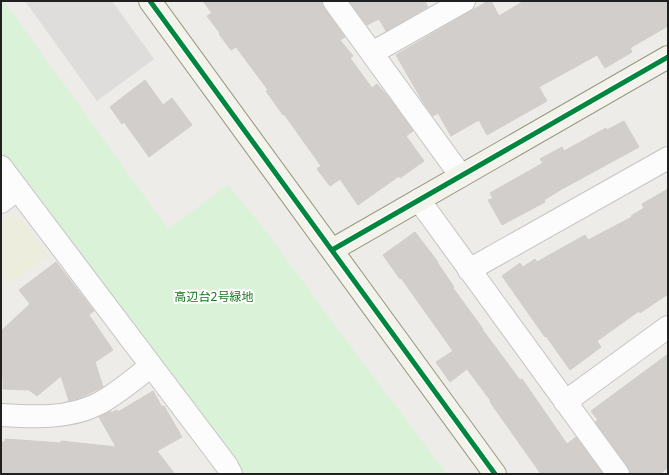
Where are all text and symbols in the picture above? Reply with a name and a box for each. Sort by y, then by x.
park label: 高辺台2号緑地 [175,288,253,305]

